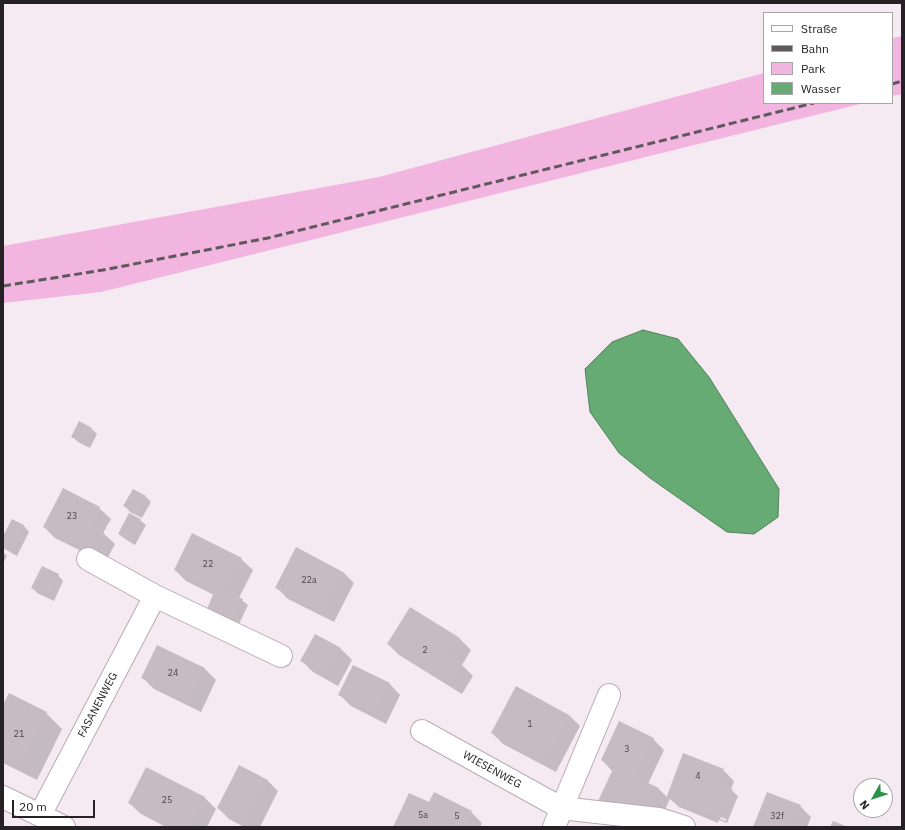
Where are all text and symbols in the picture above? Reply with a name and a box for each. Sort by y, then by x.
legend [763,12,893,104]
text: Straße [801,21,837,36]
text: Bahn [801,41,829,56]
text: Park [801,61,825,76]
text: Wasser [801,81,841,96]
house number: 23 [67,511,77,521]
house number: 22 [203,559,213,569]
house number: 22a [301,575,317,585]
house number: 2 [422,645,428,655]
house number: 24 [168,668,178,678]
street label: FASANENWEG [75,670,121,740]
house number: 1 [527,719,533,729]
house number: 21 [14,729,24,739]
house number: 3 [624,744,630,754]
street label: WIESENWEG [460,748,524,792]
house number: 4 [695,771,701,781]
north arrow [853,778,893,818]
scale bar [14,792,97,818]
house number: 25 [162,795,172,805]
text: N [857,797,872,812]
text: 20 m [19,799,47,814]
house number: 5a [418,810,428,820]
house number: 5 [454,811,460,821]
house number: 32f [770,811,784,821]

